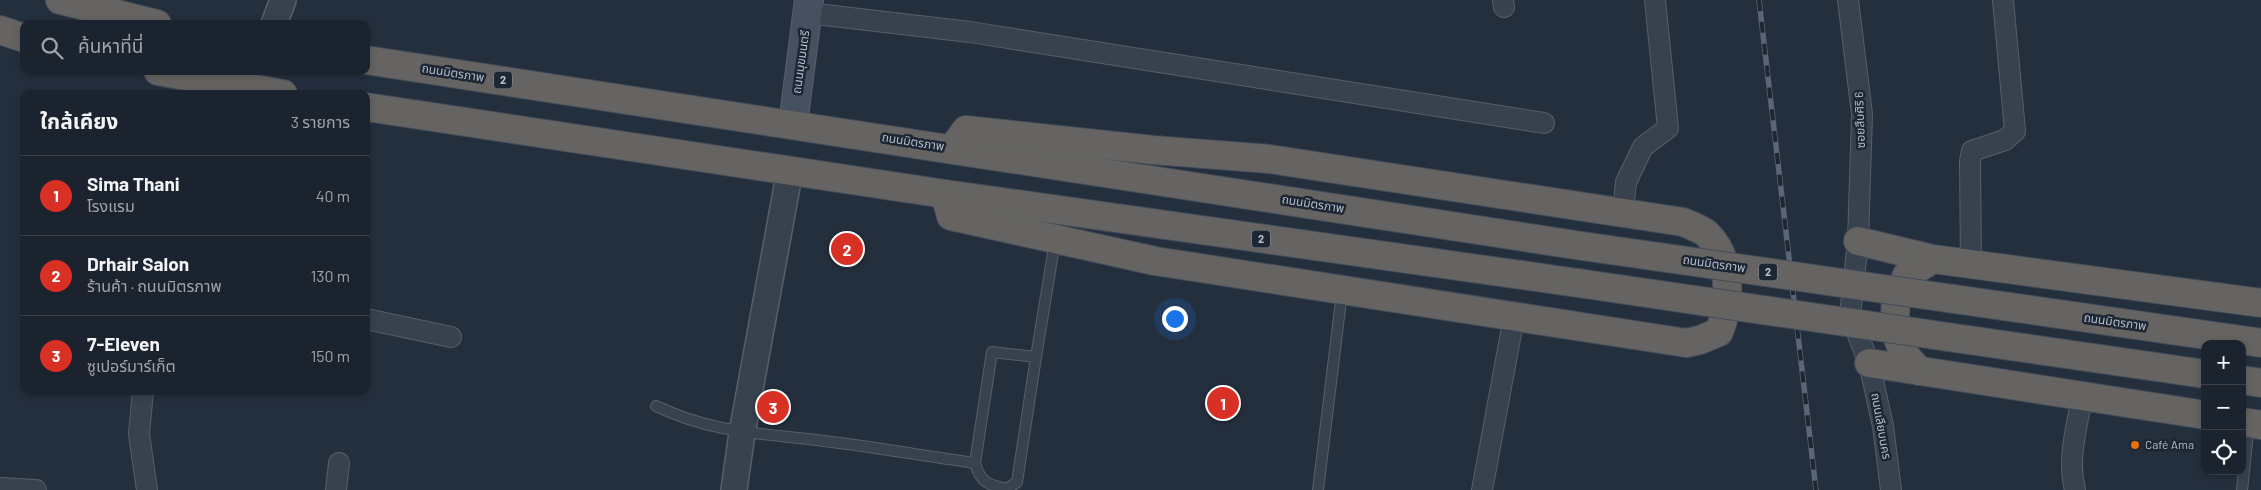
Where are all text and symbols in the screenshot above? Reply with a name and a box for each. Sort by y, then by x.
search box [20,20,370,75]
street label: ถนนมุขมนตรี [789,29,812,95]
icon: search [38,34,66,62]
text: ค้นหาที่นี่ [78,34,143,57]
street label: ถนนมิตรภาพ [421,60,485,84]
road number: 2 [494,72,512,88]
street label: ซอยสืบศิริ 6 [1851,91,1867,149]
text: ใกล้เคียง [40,108,118,133]
text: 3 รายการ [291,112,350,131]
street label: ถนนมิตรภาพ [881,129,945,153]
text: Sima Thani [87,172,180,195]
text: 1 [53,186,59,205]
text: 40 m [316,186,350,205]
street label: ถนนมิตรภาพ [1281,191,1345,215]
text: โรงแรม [87,196,135,215]
pin: 2 [831,230,863,268]
road number: 2 [1252,230,1270,248]
text: Drhair Salon [87,252,189,275]
street label: ถนนมิตรภาพ [1682,252,1746,274]
road number: 2 [1759,264,1777,280]
text: 2 [52,266,60,285]
text: 130 m [311,266,350,285]
text: ร้านค้า · ถนนมิตรภาพ [87,276,222,295]
your location [1162,306,1188,332]
street label: ถนนมิตรภาพ [2083,310,2147,332]
text: 7-Eleven [87,332,160,355]
map controls [2201,340,2246,475]
button: + [2201,340,2246,385]
text: 3 [52,346,60,365]
text: 150 m [311,346,350,365]
text: ซูเปอร์มาร์เก็ต [87,356,176,375]
pin: 1 [1207,384,1239,422]
button: − [2201,385,2246,430]
pin: 3 [757,388,789,426]
street label: ถนนเลียบนคร [1869,392,1895,460]
button: locate [2201,430,2246,475]
place label: Café Ama [2145,437,2194,451]
marker: Café Ama [2129,439,2141,451]

